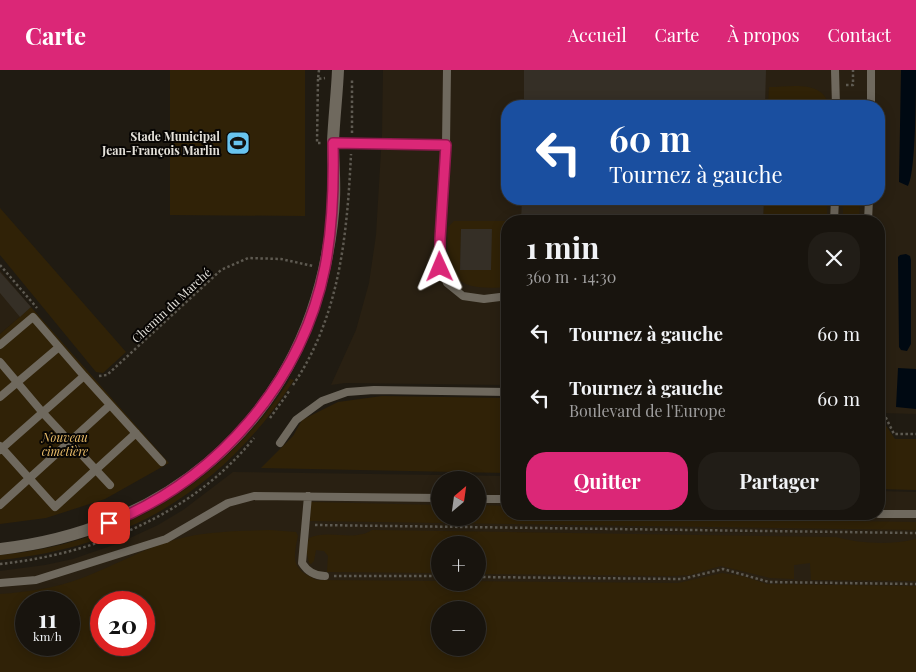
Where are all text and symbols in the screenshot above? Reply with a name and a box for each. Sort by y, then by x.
text: Carte [25,19,86,51]
text: Accueil [568,23,627,47]
text: Carte [655,23,699,47]
text: À propos [727,23,800,47]
text: Contact [828,23,891,47]
text: 60 m [609,114,691,161]
icon: left [526,120,591,185]
place label: Stade Municipal Jean-François Marlin [101,128,221,158]
sports icon: Stade Municipal Jean-François Marlin [225,130,251,156]
text: Tournez à gauche [609,159,783,189]
text: 1 min [526,227,600,267]
button: close [808,232,860,284]
position arrow [413,240,465,292]
street label: Chemin du Marché [128,264,214,346]
text: 360 m · 14:30 [526,266,616,287]
icon: left [526,319,554,347]
text: Tournez à gauche [569,320,723,346]
text: 60 m [817,320,860,346]
text: Tournez à gauche [569,374,723,400]
icon: left [526,384,554,412]
text: 60 m [817,385,860,411]
text: Boulevard de l'Europe [569,400,726,421]
park label: Nouveau cimetière [41,429,88,459]
button: Quitter [526,452,688,510]
button: Partager [698,452,860,510]
north arrow [431,471,486,526]
map controls [431,471,486,656]
pin [88,502,130,544]
icon: arrive [95,509,123,537]
button: + [431,536,486,591]
speed limit sign: 20 [90,591,155,656]
text: 11 [38,601,57,634]
button: − [431,601,486,656]
text: km/h [33,628,62,644]

